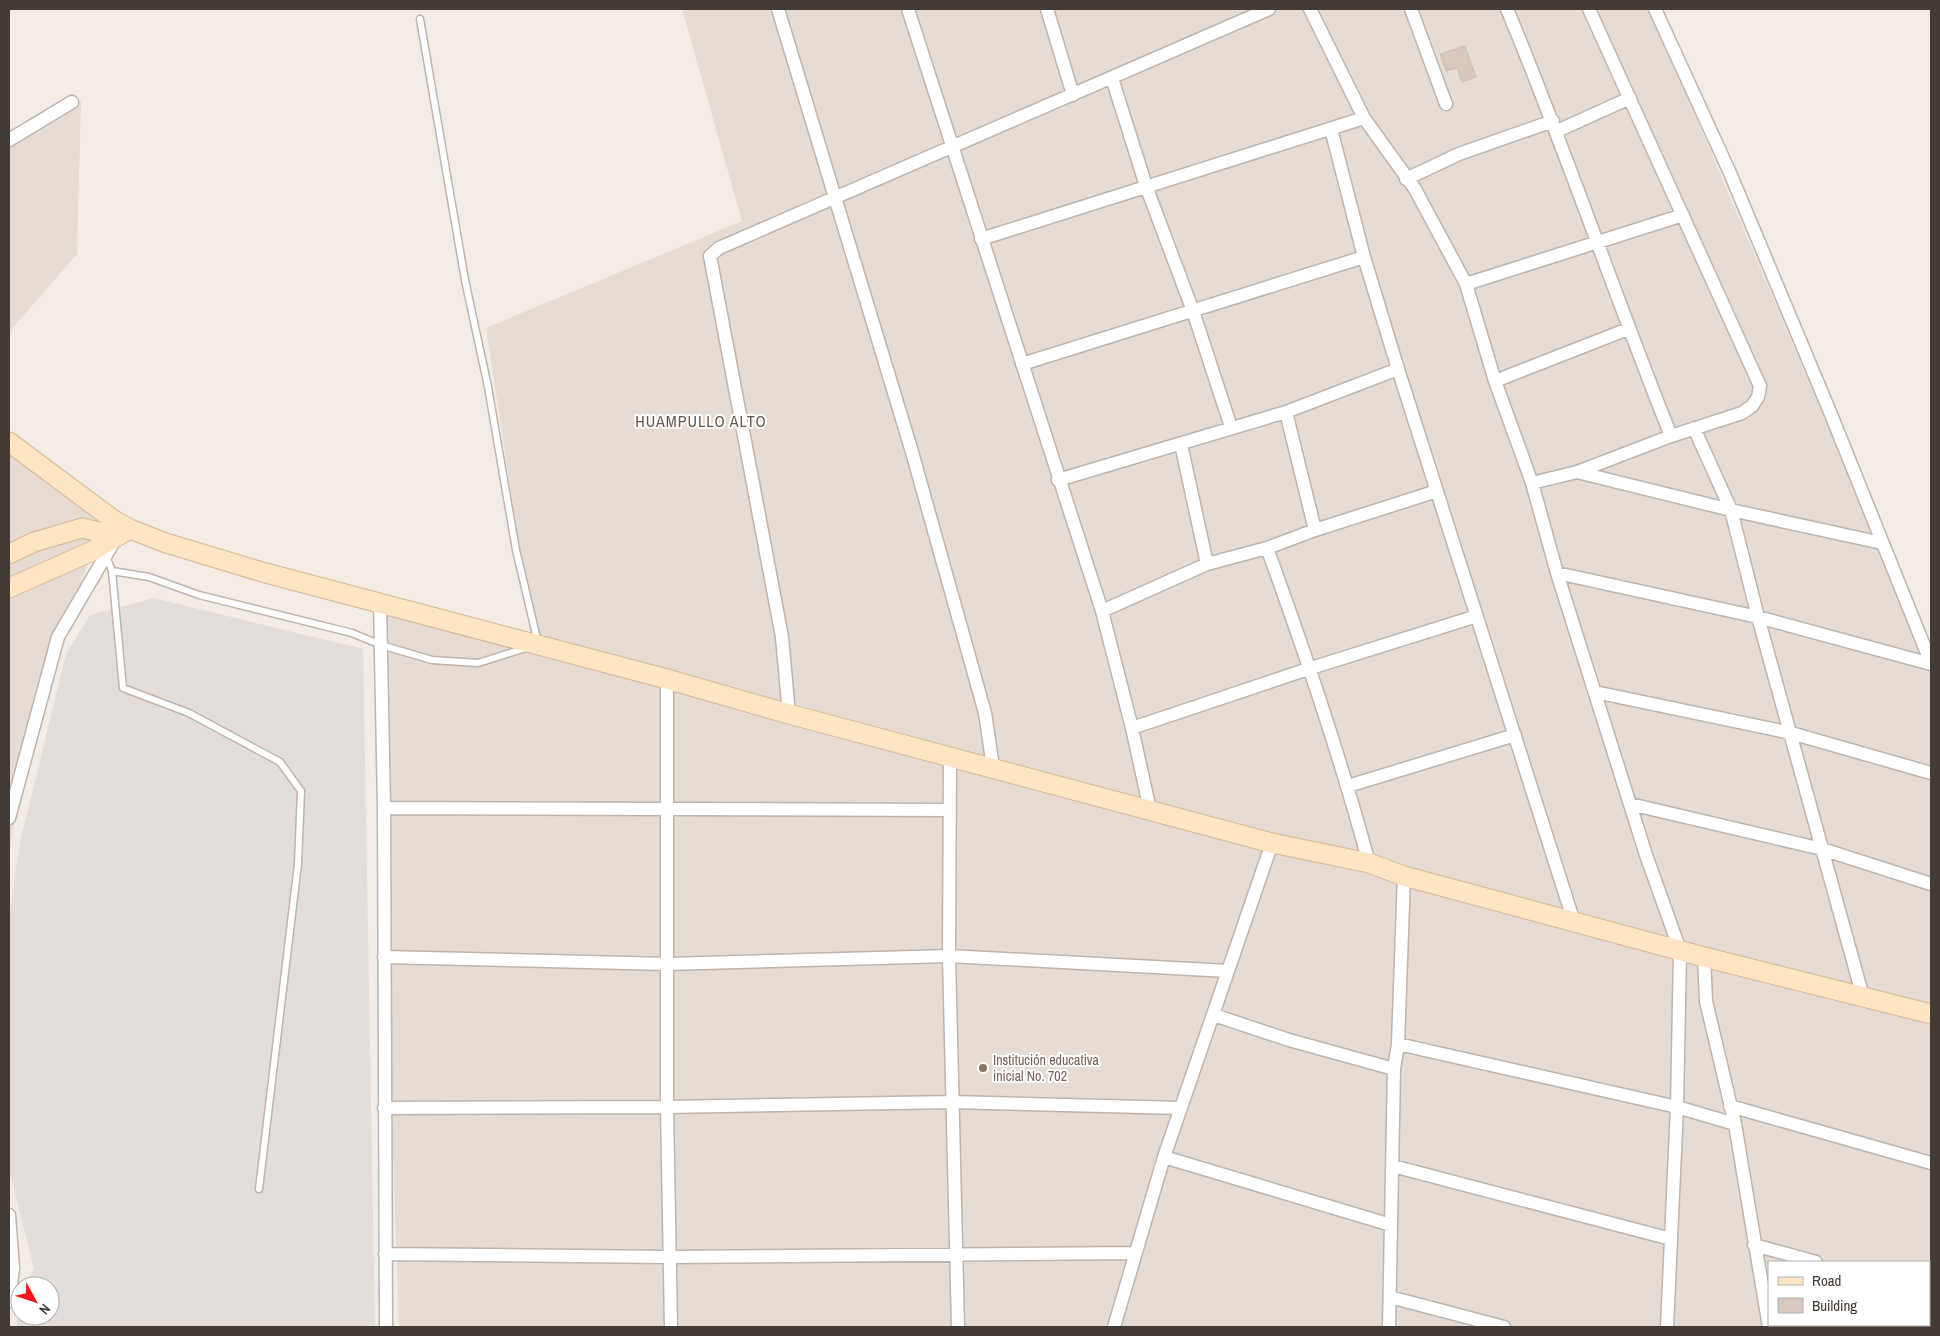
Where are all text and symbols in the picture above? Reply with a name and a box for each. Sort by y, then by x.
district label: HUAMPULLO ALTO [635,410,767,432]
place label: Institución educativa inicial No. 702 [993,1051,1100,1085]
marker: Institución educativa inicial No. 702 [977,1062,989,1074]
legend [1768,1261,1930,1326]
text: Road [1812,1270,1841,1291]
north arrow [10,1276,60,1326]
text: Building [1812,1295,1857,1316]
text: N [35,1300,55,1318]

